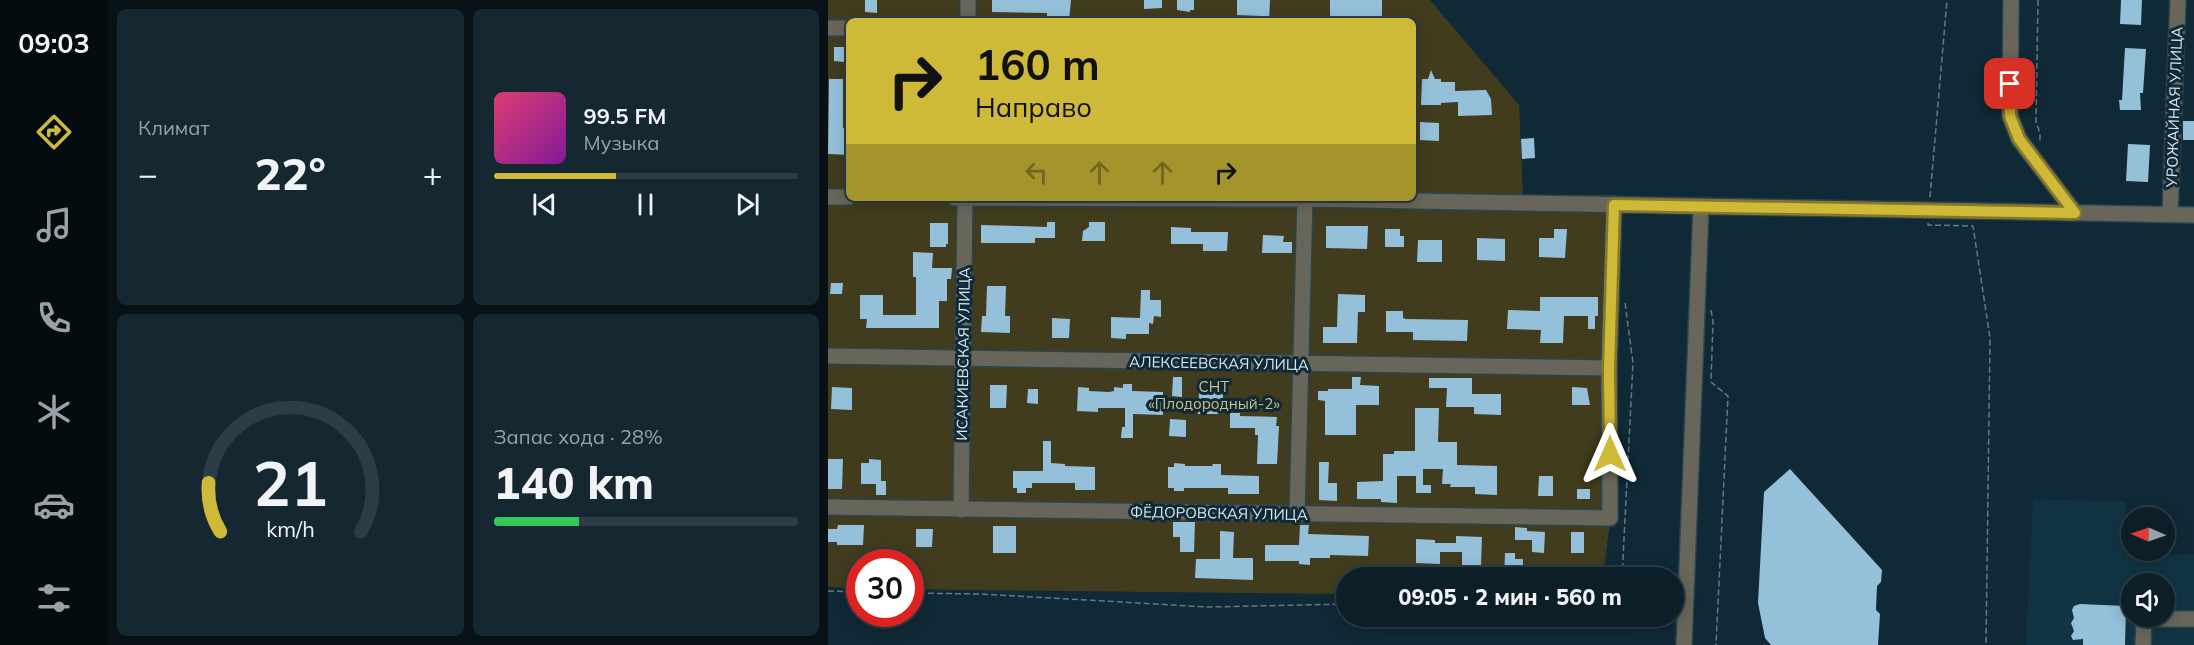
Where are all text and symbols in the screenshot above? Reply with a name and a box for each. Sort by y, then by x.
text: 09:03 [18,26,90,60]
street label: УРОЖАЙНАЯ УЛИЦА [2162,26,2186,189]
text: 160 m [975,38,1100,91]
icon: right [876,42,954,120]
pin [1984,58,2035,109]
icon: arrive [1993,67,2026,100]
text: Направо [975,90,1092,124]
text: 99.5 FM [584,102,666,130]
icon: directions [33,111,75,153]
text: Климат [138,115,210,140]
text: Музыка [584,130,659,155]
text: 22° [255,145,326,201]
text: − [138,153,158,194]
text: + [423,153,443,194]
icon: left [1020,156,1053,189]
icon: ahead [1083,156,1116,189]
icon: ahead [1146,156,1179,189]
icon: right [1209,156,1242,189]
icon: previous [528,188,561,221]
icon: pause [629,188,662,221]
icon: next [731,188,764,221]
icon: music [33,204,75,246]
street label: ИСАКИЕВСКАЯ УЛИЦА [952,267,974,441]
icon: phone [33,297,75,339]
street label: АЛЕКСЕЕВСКАЯ УЛИЦА [1129,352,1309,374]
park label: СНТ «Плодородный-2» [1148,377,1280,413]
icon: climate [33,391,75,433]
position arrow [1578,422,1642,486]
text: Запас хода · 28% [494,424,663,449]
text: 21 [253,443,328,522]
text: 140 km [494,454,654,510]
icon: car [33,484,75,526]
street label: ФЁДОРОВСКАЯ УЛИЦА [1130,502,1308,524]
north arrow [2121,507,2175,561]
map controls [2121,507,2175,627]
text: km/h [266,515,314,542]
speed limit sign: 30 [846,549,924,627]
button: sound [2121,573,2175,627]
icon: filters [33,577,75,619]
text: 09:05 · 2 мин · 560 m [1398,583,1622,611]

